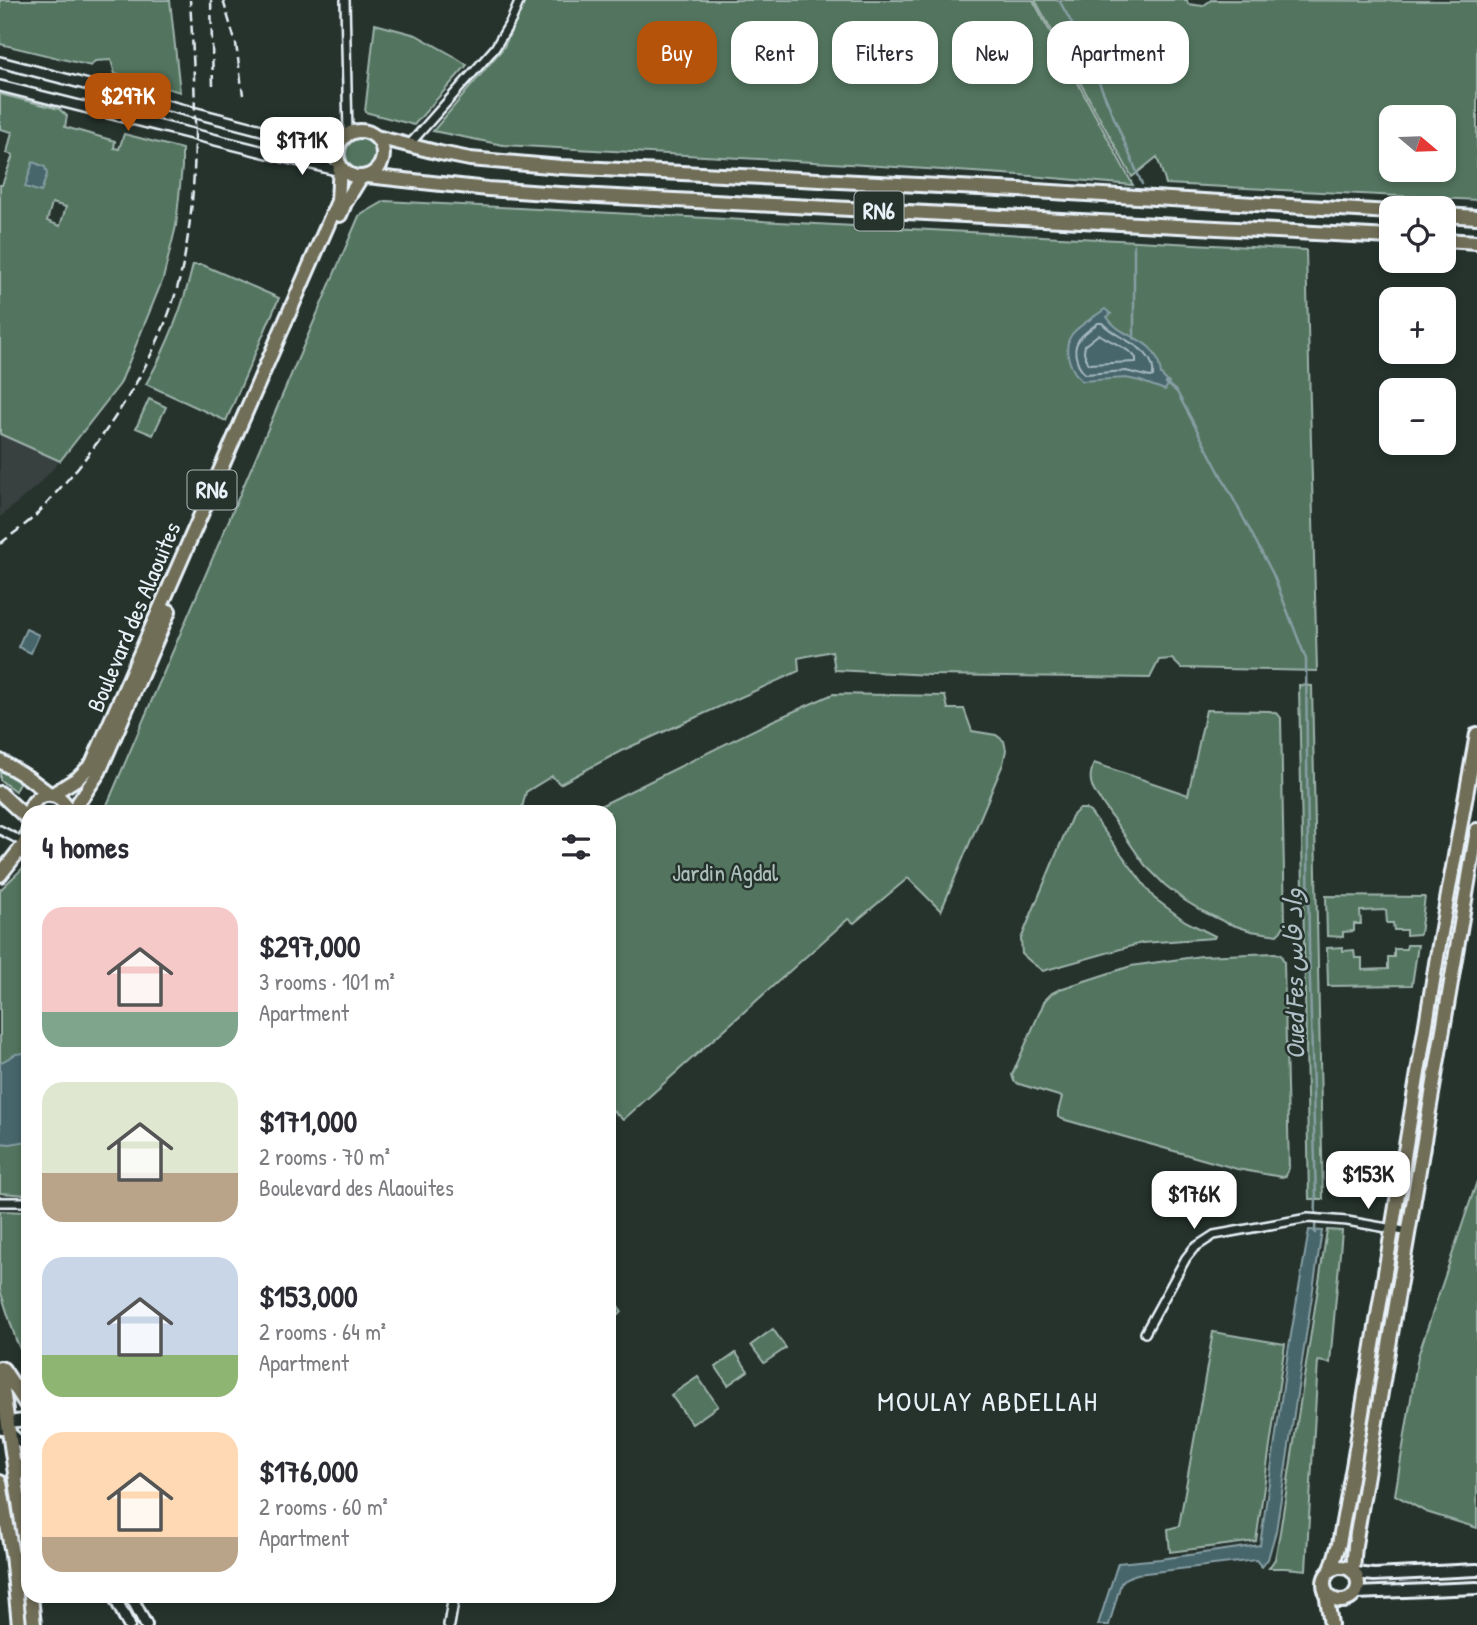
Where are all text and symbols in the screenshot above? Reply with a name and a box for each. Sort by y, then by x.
chip: Buy [637,21,717,84]
chip: Rent [731,21,818,84]
chip: Filters [832,21,938,84]
chip: New [952,21,1033,84]
chip: Apartment [1047,21,1189,84]
pin: $297K [79,74,177,133]
text: $297K [101,80,155,111]
north arrow [1379,105,1456,182]
map controls [1379,105,1456,455]
pin: $171K [253,118,351,177]
text: $171K [276,124,328,155]
road number: RN6 [854,192,903,230]
button: locate [1379,196,1456,273]
button: + [1379,287,1456,364]
button: − [1379,378,1456,455]
road number: RN6 [188,470,236,510]
street label: Boulevard des Alaouites [79,517,188,716]
text: 4 homes [42,827,129,867]
icon: filters [557,828,595,866]
park label: Jardin Agdal [672,856,779,888]
water label: Oued Fes واد فاس [1275,888,1312,1060]
text: $297,000 [259,926,361,966]
icon: home [98,935,182,1019]
text: 3 rooms · 101 m² [259,966,395,997]
text: Apartment [259,997,349,1028]
text: $171,000 [259,1101,357,1141]
icon: home [98,1110,182,1194]
text: 2 rooms · 70 m² [259,1141,390,1172]
pin: $153K [1319,1152,1417,1211]
text: $153K [1342,1158,1394,1189]
text: Boulevard des Alaouites [259,1172,454,1203]
pin: $176K [1145,1172,1243,1231]
text: $176K [1168,1178,1220,1209]
text: $153,000 [259,1276,358,1316]
icon: home [98,1285,182,1369]
text: 2 rooms · 64 m² [259,1316,386,1347]
text: Apartment [259,1347,349,1378]
district label: MOULAY ABDELLAH [877,1382,1099,1420]
text: $176,000 [259,1451,358,1491]
icon: home [98,1460,182,1544]
text: 2 rooms · 60 m² [259,1491,388,1522]
text: Apartment [259,1522,349,1553]

